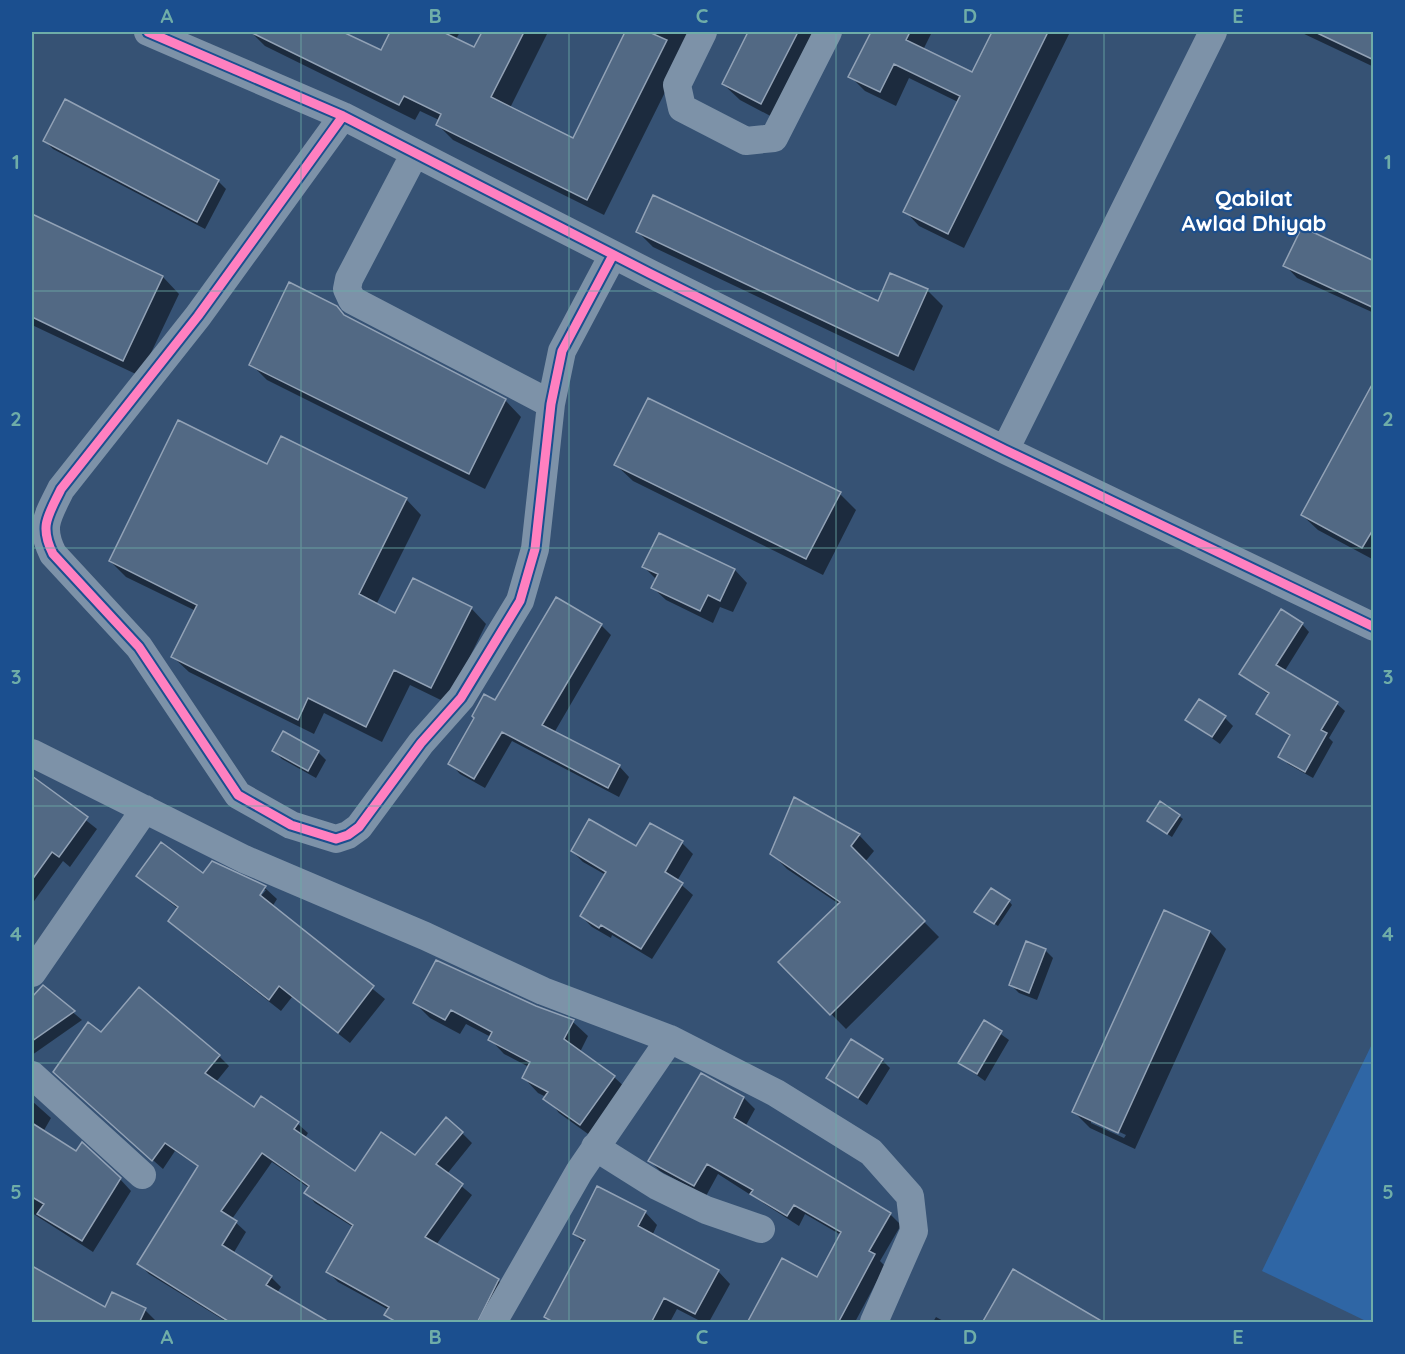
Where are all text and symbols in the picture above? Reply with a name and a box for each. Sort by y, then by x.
text: A [161,3,174,28]
text: B [428,3,442,28]
text: C [696,3,709,28]
text: D [963,3,977,28]
text: E [1232,3,1244,28]
text: 1 [12,149,20,174]
text: 1 [1384,149,1392,174]
district label: Qabilat Awlad Dhiyab [1182,184,1326,237]
text: 2 [10,406,22,431]
text: 2 [1382,406,1394,431]
text: 3 [11,664,21,689]
text: 3 [1383,664,1393,689]
text: 4 [10,921,22,946]
text: 4 [1382,921,1394,946]
text: 5 [10,1179,22,1204]
text: 5 [1382,1179,1394,1204]
text: A [161,1324,174,1349]
text: B [428,1324,442,1349]
text: C [696,1324,709,1349]
text: D [963,1324,977,1349]
text: E [1232,1324,1244,1349]

